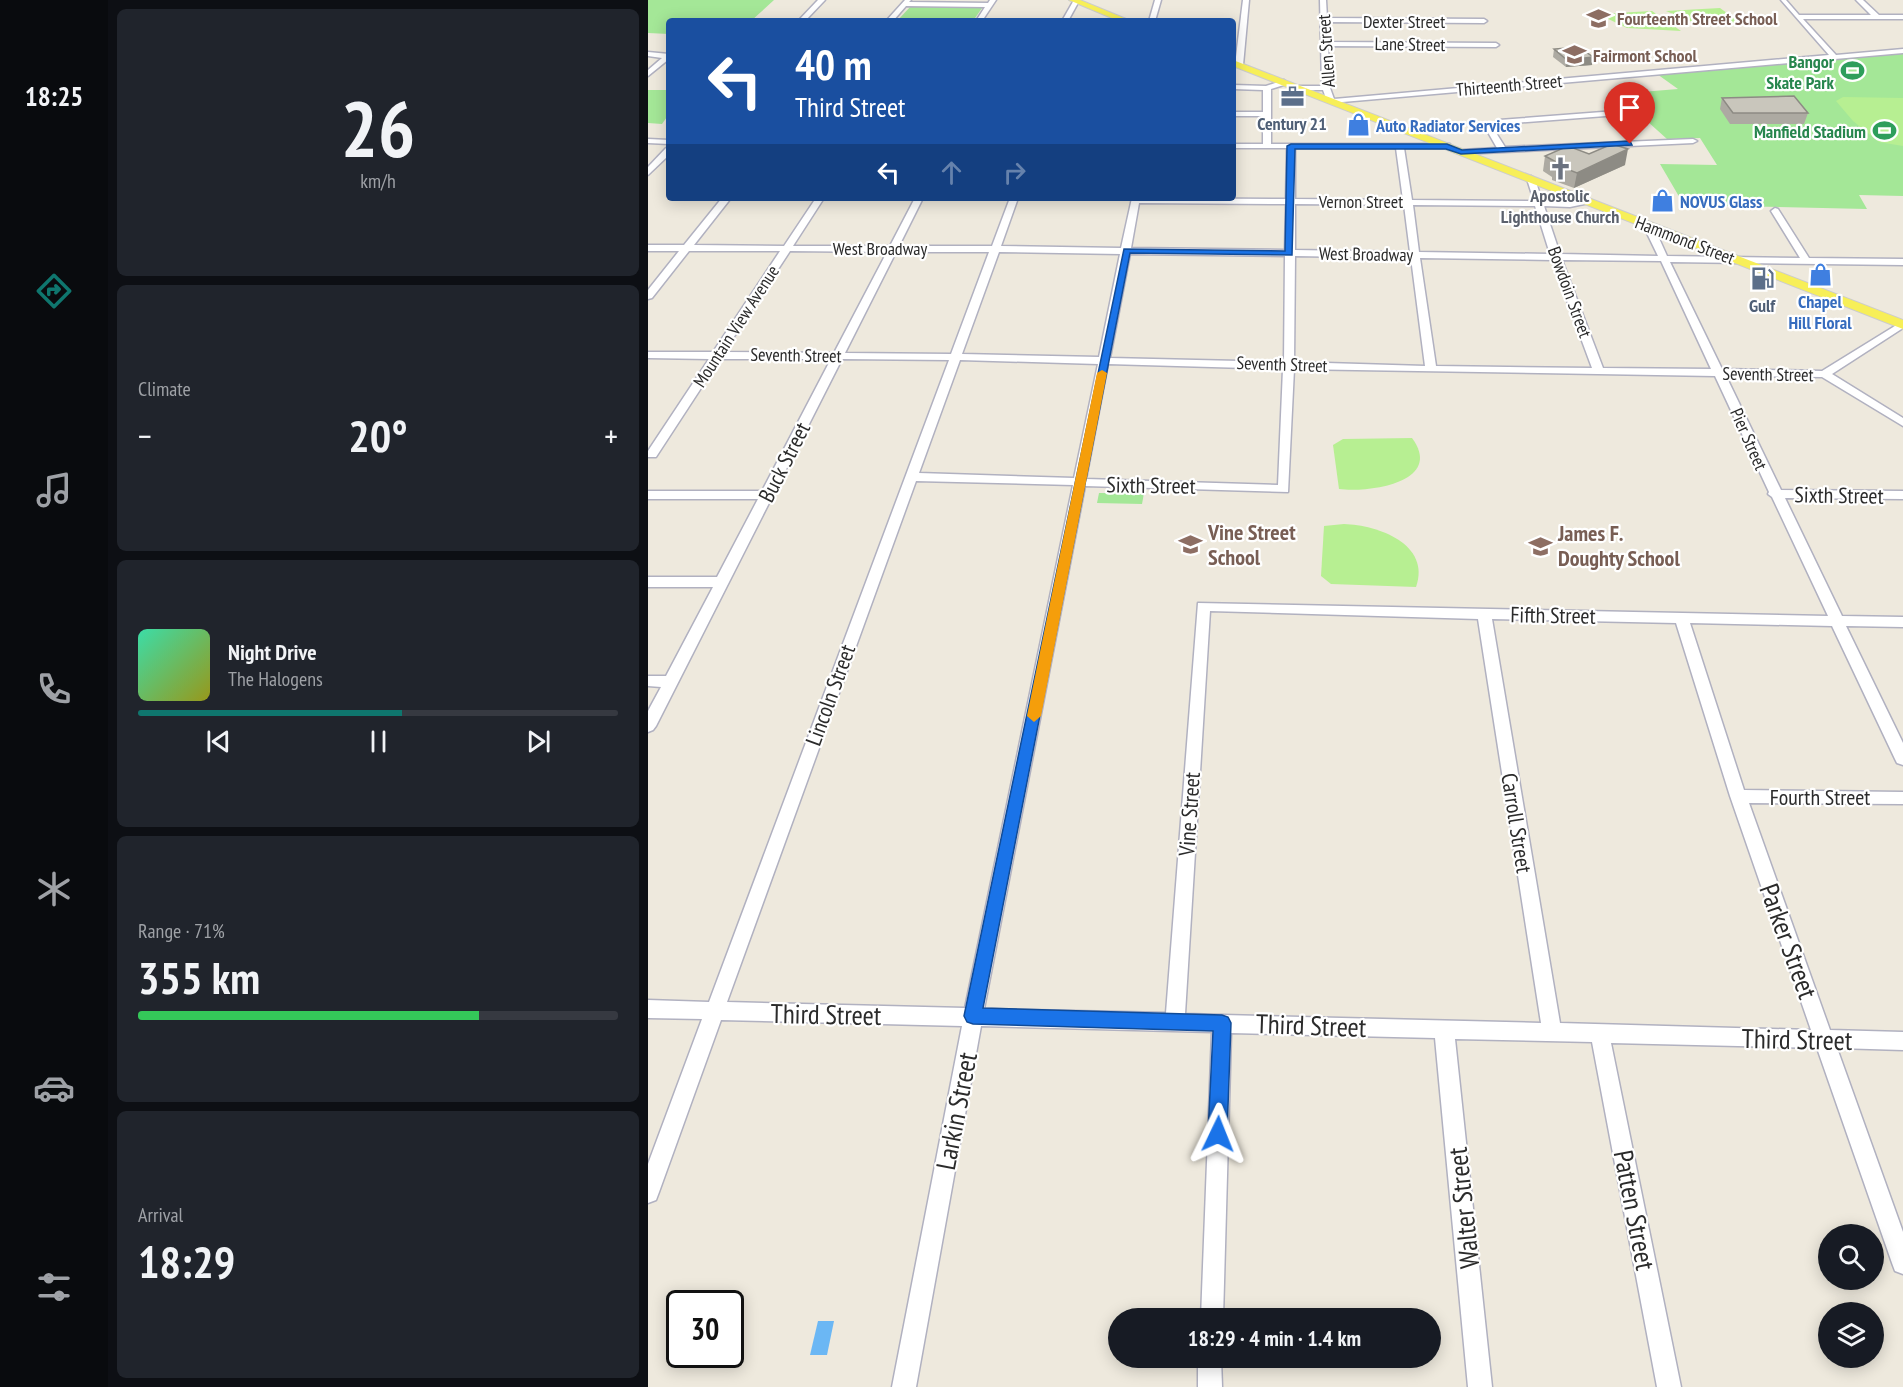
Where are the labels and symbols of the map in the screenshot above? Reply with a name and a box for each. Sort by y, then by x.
school or university icon: Fourteenth Street School [1586,5,1612,31]
place label: Fourteenth Street School [1617,7,1778,30]
street label: Dexter Street [1363,10,1445,33]
street label: Allen Street [1312,14,1340,88]
street label: Lane Street [1374,32,1446,56]
school or university icon: Fairmont School [1562,42,1588,68]
place label: Fairmont School [1593,44,1698,67]
place label: Bangor Skate Park [1766,50,1835,94]
sports icon: Bangor Skate Park [1839,58,1865,84]
street label: Thirteenth Street [1455,69,1563,101]
pin [1604,82,1655,144]
office icon: Century 21 [1279,84,1305,110]
place label: Century 21 [1257,112,1327,135]
shop icon: Auto Radiator Services [1345,112,1371,138]
place label: Auto Radiator Services [1375,114,1520,137]
sports icon: Manfield Stadium [1871,118,1897,144]
place label: Manfield Stadium [1754,120,1866,143]
church icon: Apostolic Lighthouse Church [1547,156,1573,182]
place label: Apostolic Lighthouse Church [1501,184,1619,228]
shop icon: NOVUS Glass [1649,188,1675,214]
street label: Vernon Street [1318,190,1403,213]
place label: NOVUS Glass [1680,190,1762,213]
street label: Hammond Street [1632,210,1738,270]
street label: West Broadway [833,237,927,260]
street label: West Broadway [1319,242,1414,266]
street label: Bowdoin Street [1543,243,1597,341]
street label: Mountain View Avenue [688,261,784,391]
shop icon: Chapel Hill Floral [1807,262,1833,288]
fuel station icon: Gulf [1749,266,1775,292]
place label: Chapel Hill Floral [1788,290,1852,334]
place label: Gulf [1749,294,1776,317]
street label: Seventh Street [750,343,842,367]
street label: Seventh Street [1236,351,1328,377]
street label: Seventh Street [1722,362,1814,386]
street label: Pier Street [1725,404,1773,474]
street label: Buck Street [752,417,816,507]
street label: Sixth Street [1106,470,1196,500]
street label: Sixth Street [1794,480,1884,510]
place label: Vine Street School [1207,518,1296,571]
place label: James F. Doughty School [1557,519,1680,572]
school or university icon: Vine Street School [1177,532,1203,558]
school or university icon: James F. Doughty School [1527,533,1553,559]
street label: Fifth Street [1510,600,1596,630]
street label: Lincoln Street [799,641,861,749]
street label: Vine Street [1172,771,1206,858]
street label: Carroll Street [1495,771,1539,875]
street label: Fourth Street [1770,783,1870,811]
street label: Parker Street [1753,879,1826,1004]
street label: Third Street [770,996,882,1032]
street label: Third Street [1255,1006,1367,1044]
street label: Third Street [1741,1021,1853,1057]
street label: Larkin Street [928,1049,984,1173]
position arrow [1186,1102,1250,1166]
street label: Walter Street [1440,1145,1486,1270]
street label: Patten Street [1607,1147,1663,1273]
speed limit sign: 30 [666,1290,744,1368]

